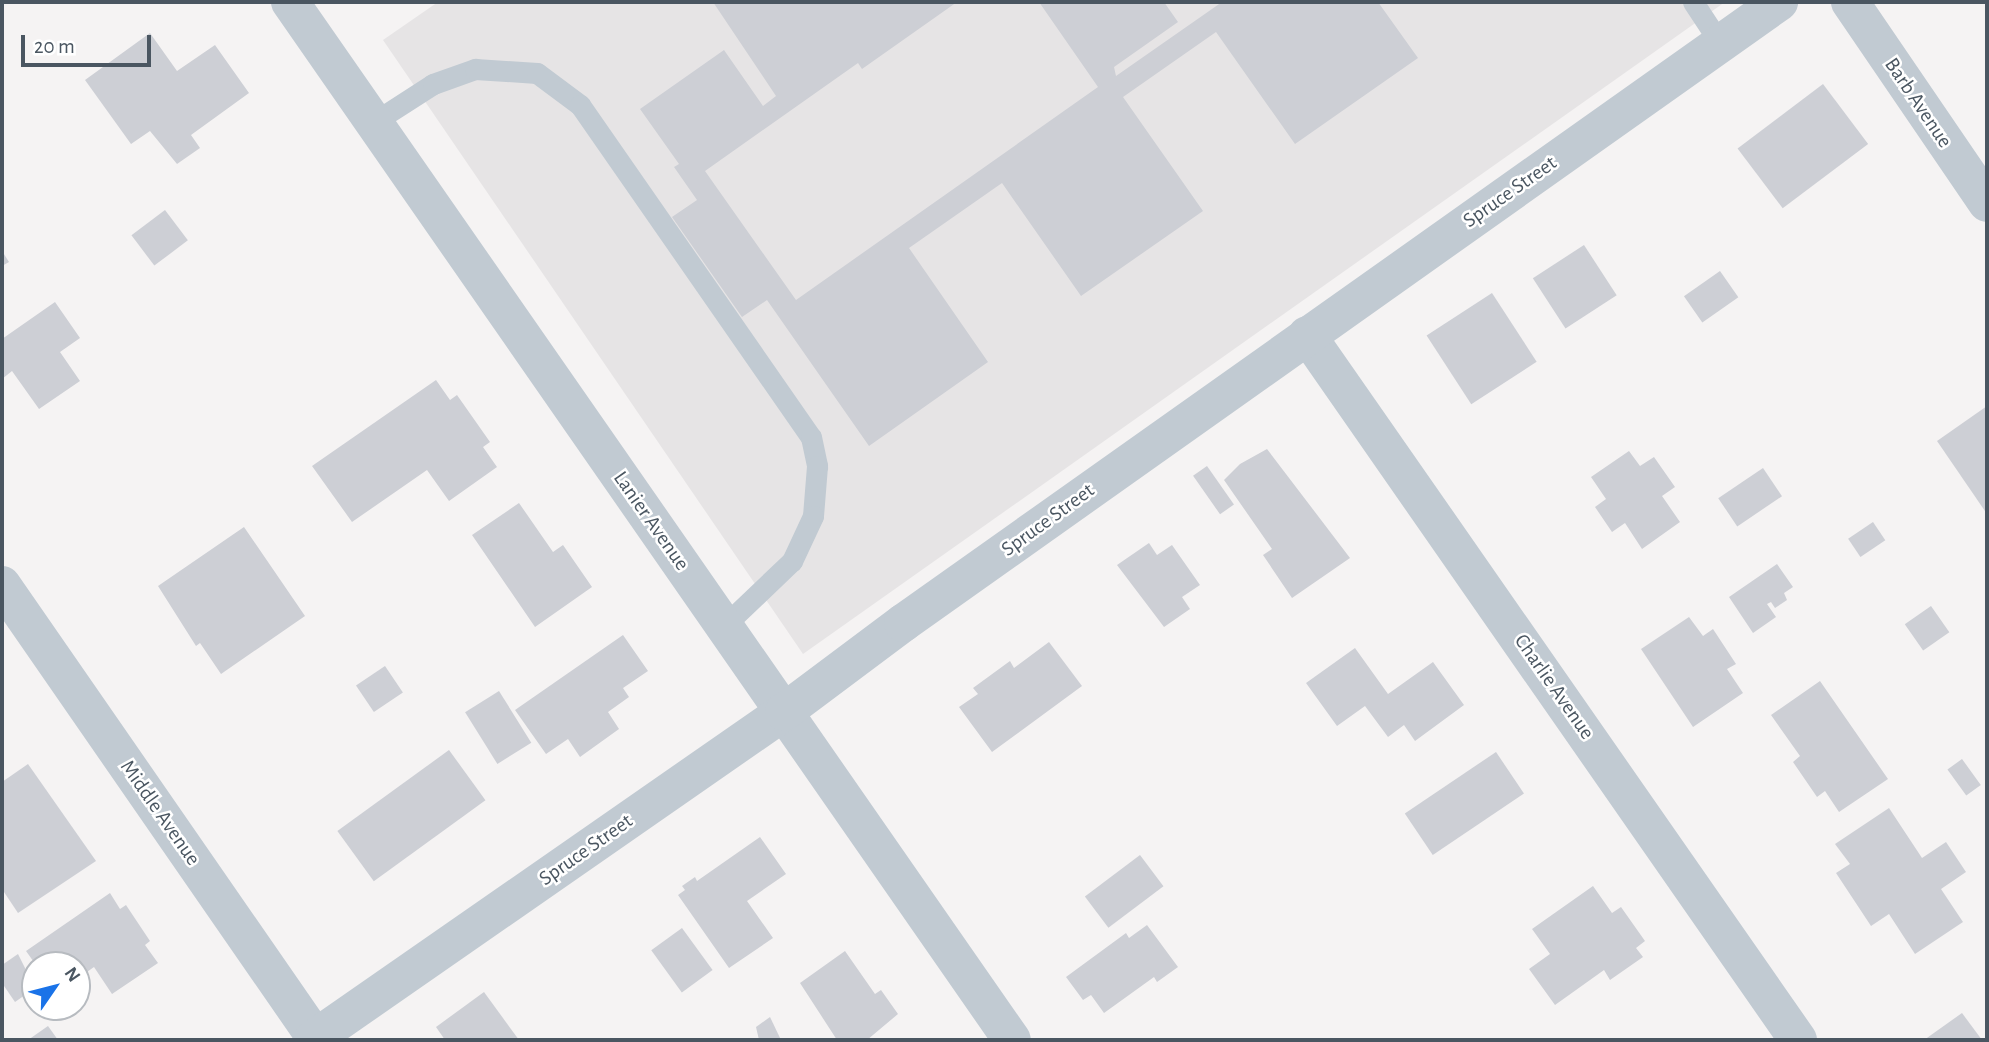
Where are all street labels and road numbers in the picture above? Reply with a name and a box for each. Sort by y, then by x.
street label: Barb Avenue [1879,53,1957,153]
street label: Spruce Street [1458,151,1562,233]
street label: Lanier Avenue [608,467,694,575]
street label: Spruce Street [997,478,1099,562]
street label: Charlie Avenue [1508,629,1600,745]
street label: Middle Avenue [114,755,206,871]
street label: Spruce Street [534,809,638,891]

